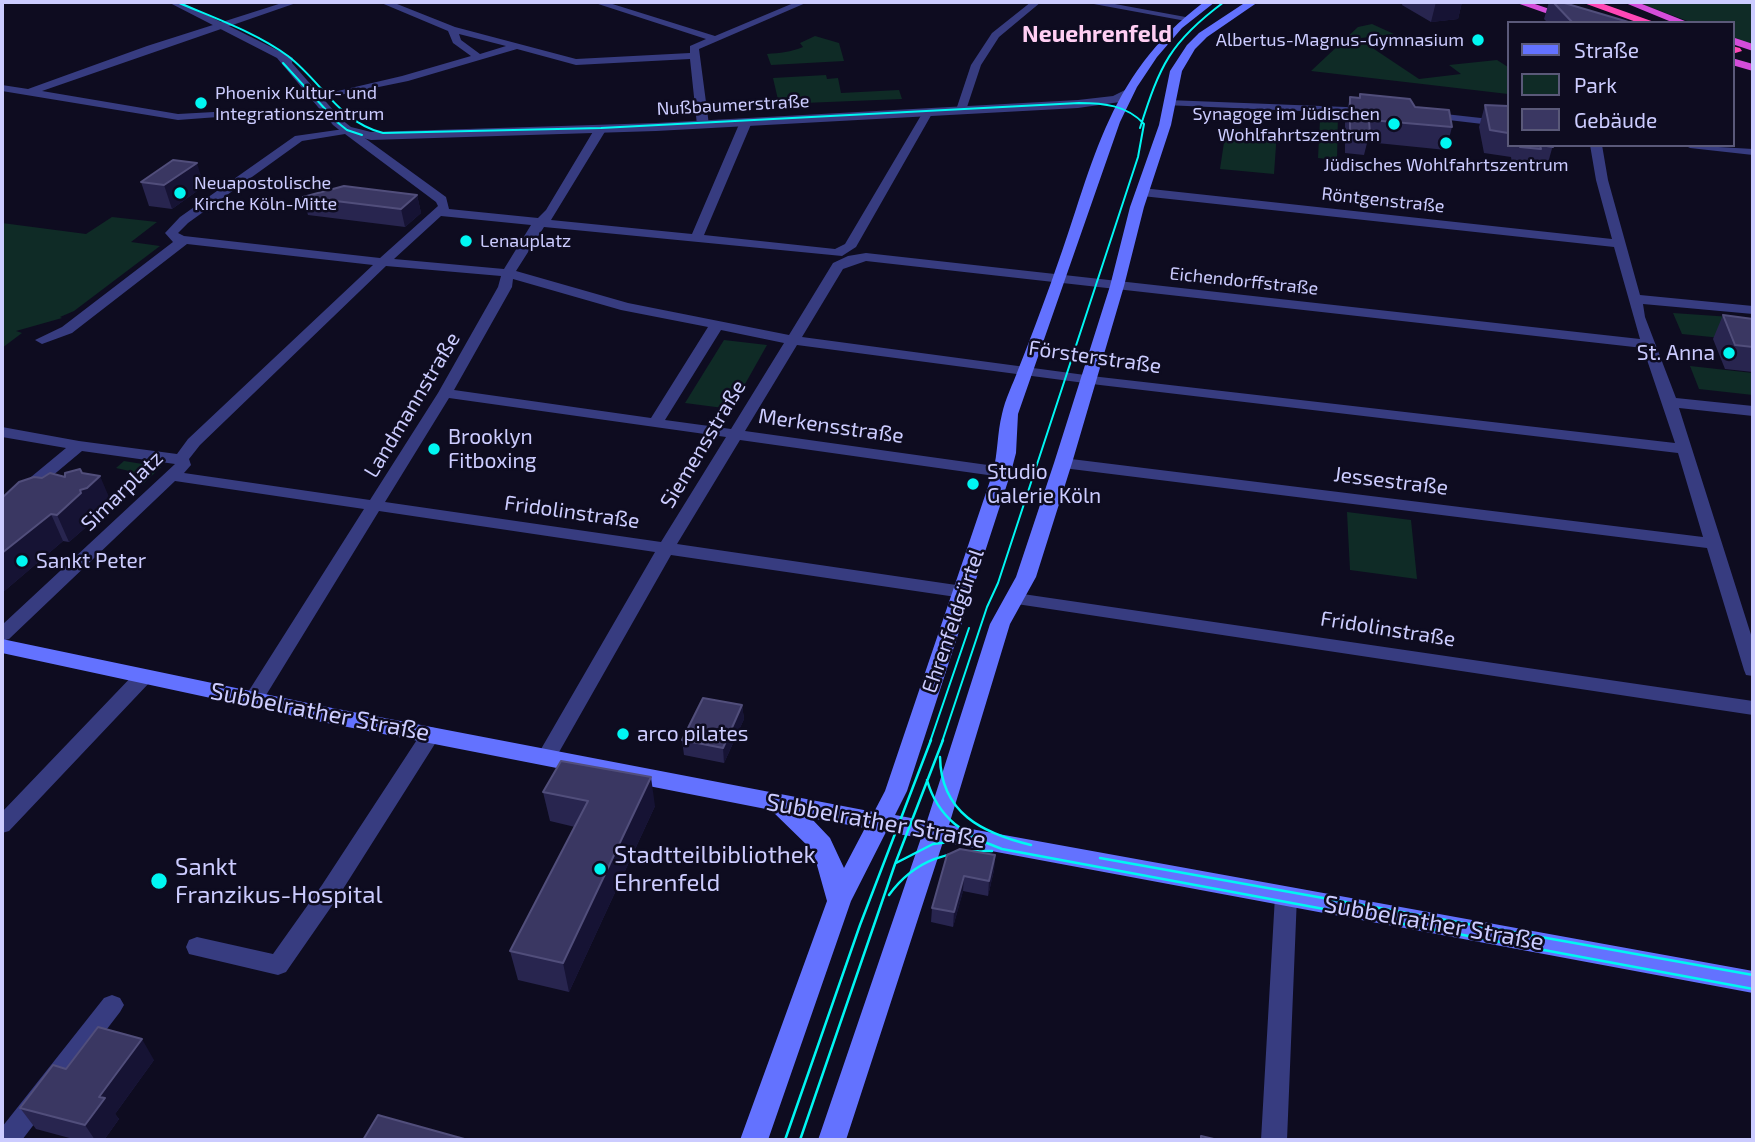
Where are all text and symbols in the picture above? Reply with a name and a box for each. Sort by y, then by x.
district label: Neuehrenfeld [1022,20,1172,48]
legend [1506,21,1734,147]
place label: Albertus-Magnus-Gymnasium [1216,29,1464,51]
marker: Albertus-Magnus-Gymnasium [1470,32,1486,48]
text: Straße [1574,37,1639,62]
text: Park [1574,72,1617,97]
place label: Phoenix Kultur- und Integrationszentrum [215,82,384,124]
street label: Nußbaumerstraße [656,90,810,120]
marker: Phoenix Kultur- und Integrationszentrum [193,95,209,111]
place label: Synagoge im Jüdischen Wohlfahrtszentrum [1192,103,1380,146]
text: Gebäude [1574,107,1657,132]
marker: Synagoge im Jüdischen Wohlfahrtszentrum [1386,116,1402,132]
marker: Jüdisches Wohlfahrtszentrum [1438,135,1454,151]
place label: Jüdisches Wohlfahrtszentrum [1324,154,1568,176]
place label: Neuapostolische Kirche Köln-Mitte [194,172,337,214]
street label: Röntgenstraße [1320,183,1446,217]
marker: Neuapostolische Kirche Köln-Mitte [172,185,188,201]
place label: Lenauplatz [480,230,571,252]
marker: Lenauplatz [458,233,474,249]
street label: Eichendorffstraße [1169,262,1319,300]
street label: Landmannstraße [359,328,465,482]
street label: Försterstraße [1027,335,1163,379]
place label: St. Anna [1637,340,1715,366]
marker: St. Anna [1721,345,1737,361]
street label: Siemensstraße [655,375,751,513]
street label: Merkensstraße [757,403,905,449]
place label: Brooklyn Fitboxing [448,424,536,474]
marker: Brooklyn Fitboxing [426,441,442,457]
street label: Simarplatz [76,446,168,536]
place label: Studio Galerie Köln [987,459,1101,509]
street label: Jessestraße [1332,461,1450,501]
marker: Studio Galerie Köln [965,476,981,492]
street label: Fridolinstraße [503,490,641,534]
street label: Ehrenfeldgürtel [917,546,989,696]
place label: Sankt Peter [36,548,146,574]
marker: Sankt Peter [14,553,30,569]
street label: Fridolinstraße [1319,606,1457,652]
street label: Subbelrather Straße [208,677,432,747]
place label: arco pilates [637,721,748,747]
marker: arco pilates [615,726,631,742]
street label: Subbelrather Straße [764,787,988,855]
place label: Stadtteilbibliothek Ehrenfeld [614,841,816,897]
place label: Sankt Franzikus-Hospital [175,853,383,909]
marker: Stadtteilbibliothek Ehrenfeld [592,861,608,877]
marker: Sankt Franzikus-Hospital [149,871,169,891]
street label: Subbelrather Straße [1322,889,1546,957]

